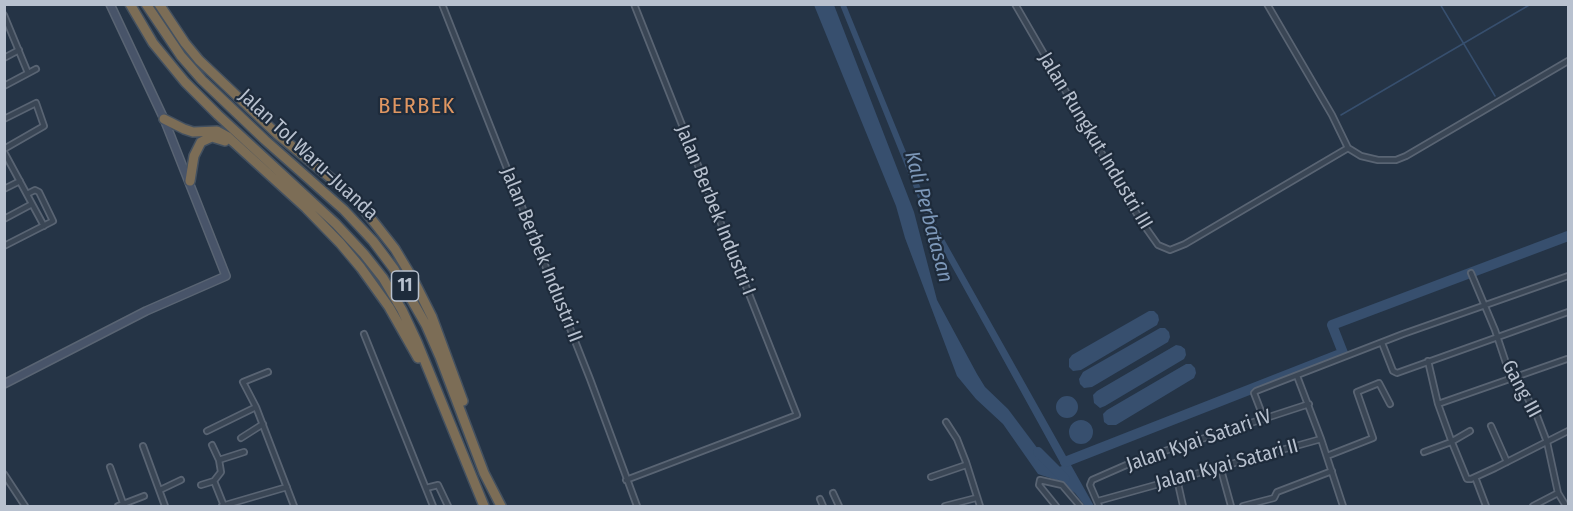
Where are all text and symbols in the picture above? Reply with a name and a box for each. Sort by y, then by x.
street label: Jalan Rungkut Industri III [1033,48,1157,234]
street label: Jalan Tol Waru–Juanda [233,84,383,226]
district label: BERBEK [378,94,456,120]
street label: Jalan Berbek Industri I [670,121,760,299]
water label: Kali Perbatasan [898,149,958,285]
street label: Jalan Berbek Industri II [495,164,587,346]
road number: 11 [392,271,418,301]
street label: Gang III [1496,356,1546,422]
street label: Jalan Kyai Satari IV [1123,405,1275,477]
street label: Jalan Kyai Satari II [1153,434,1301,496]

